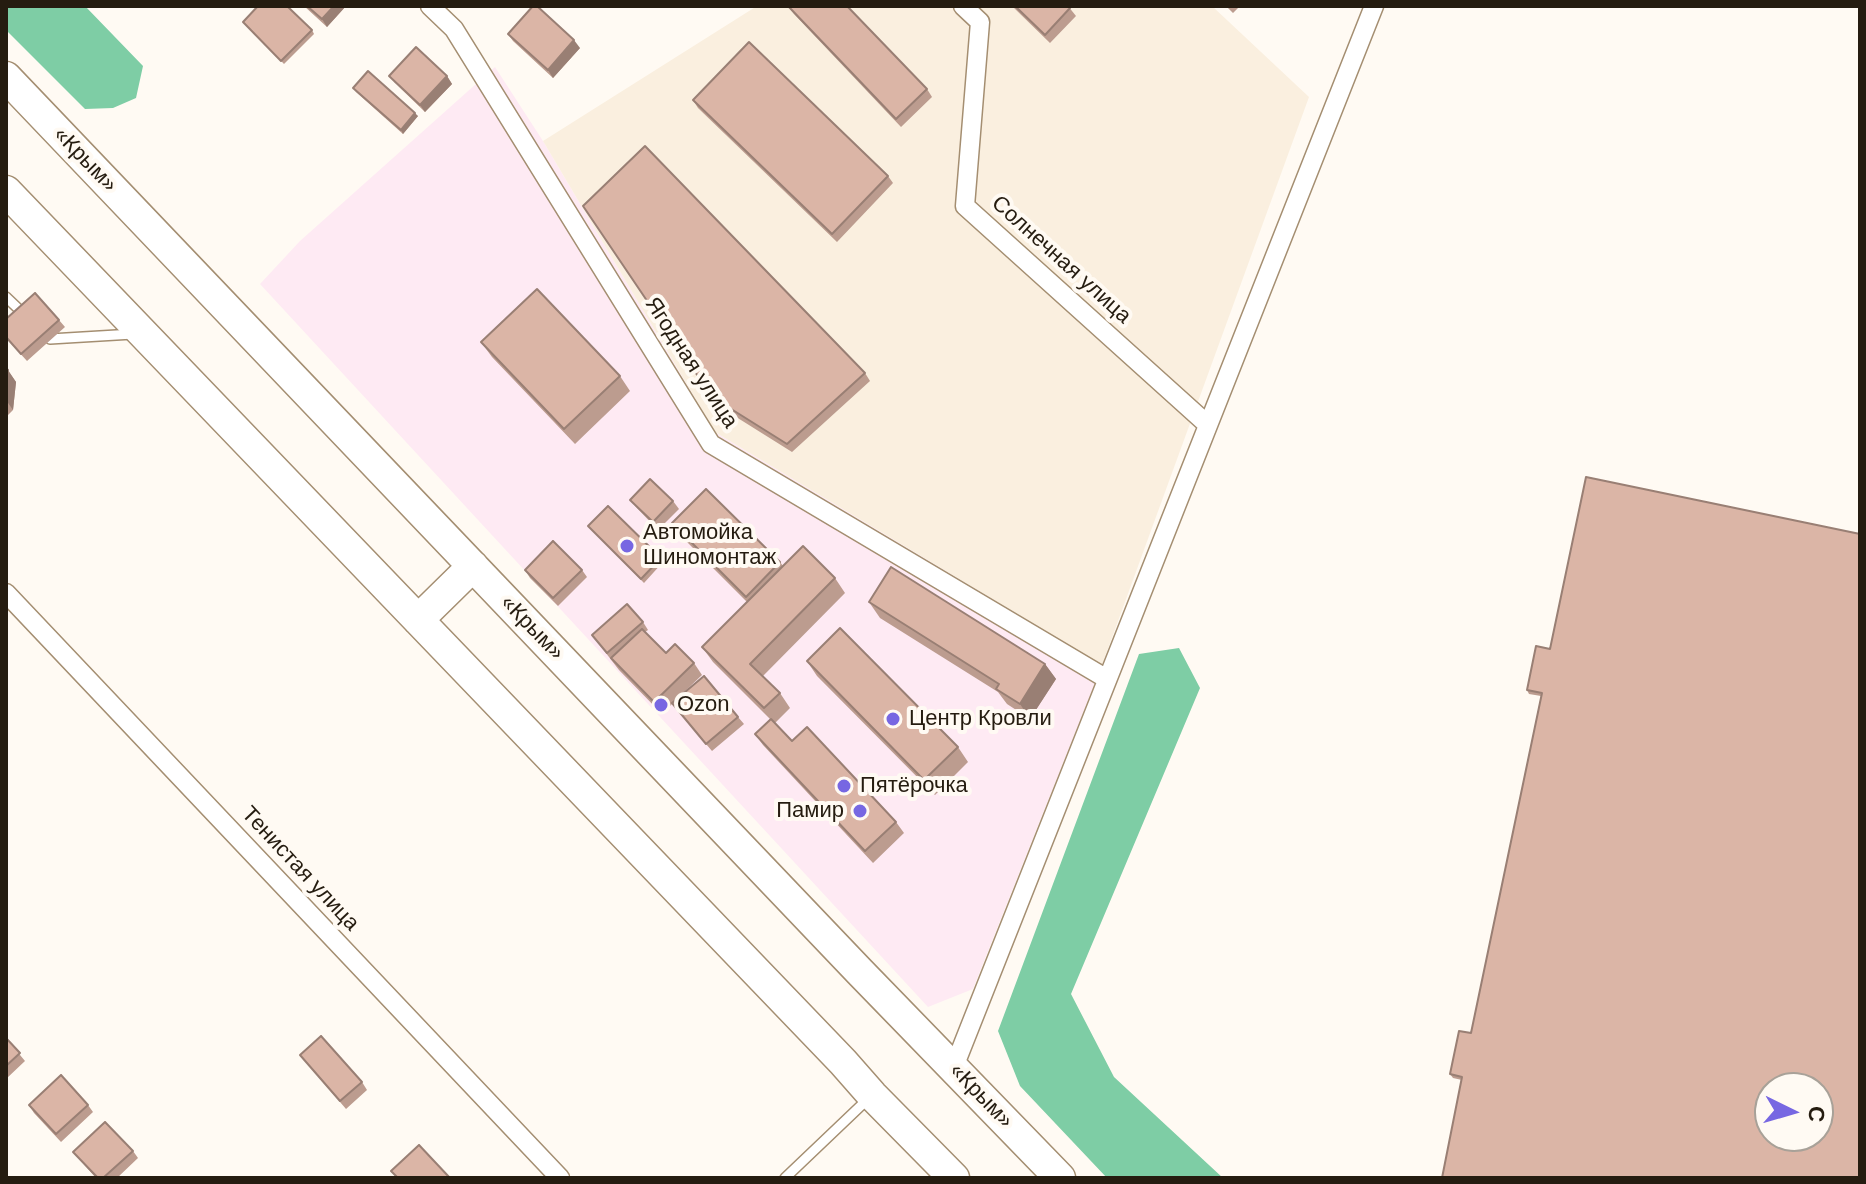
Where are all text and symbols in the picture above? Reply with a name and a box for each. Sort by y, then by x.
street label: «Крым» [48,122,122,198]
street label: Солнечная улица [986,190,1136,330]
street label: Ягодная улица [639,293,743,433]
place label: Автомойка Шиномонтаж [643,520,776,572]
marker: Автомойка Шиномонтаж [618,537,636,555]
street label: «Крым» [495,590,569,666]
place label: Ozon [677,692,730,718]
marker: Ozon [652,696,670,714]
place label: Центр Кровли [909,706,1052,732]
marker: Центр Кровли [884,710,902,728]
place label: Пятёрочка [860,773,968,799]
marker: Пятёрочка [835,777,853,795]
place label: Памир [776,798,844,824]
street label: Тенистая улица [236,801,364,937]
marker: Памир [851,802,869,820]
street label: «Крым» [944,1058,1018,1134]
north arrow [1754,1072,1834,1152]
text: С [1803,1105,1830,1123]

